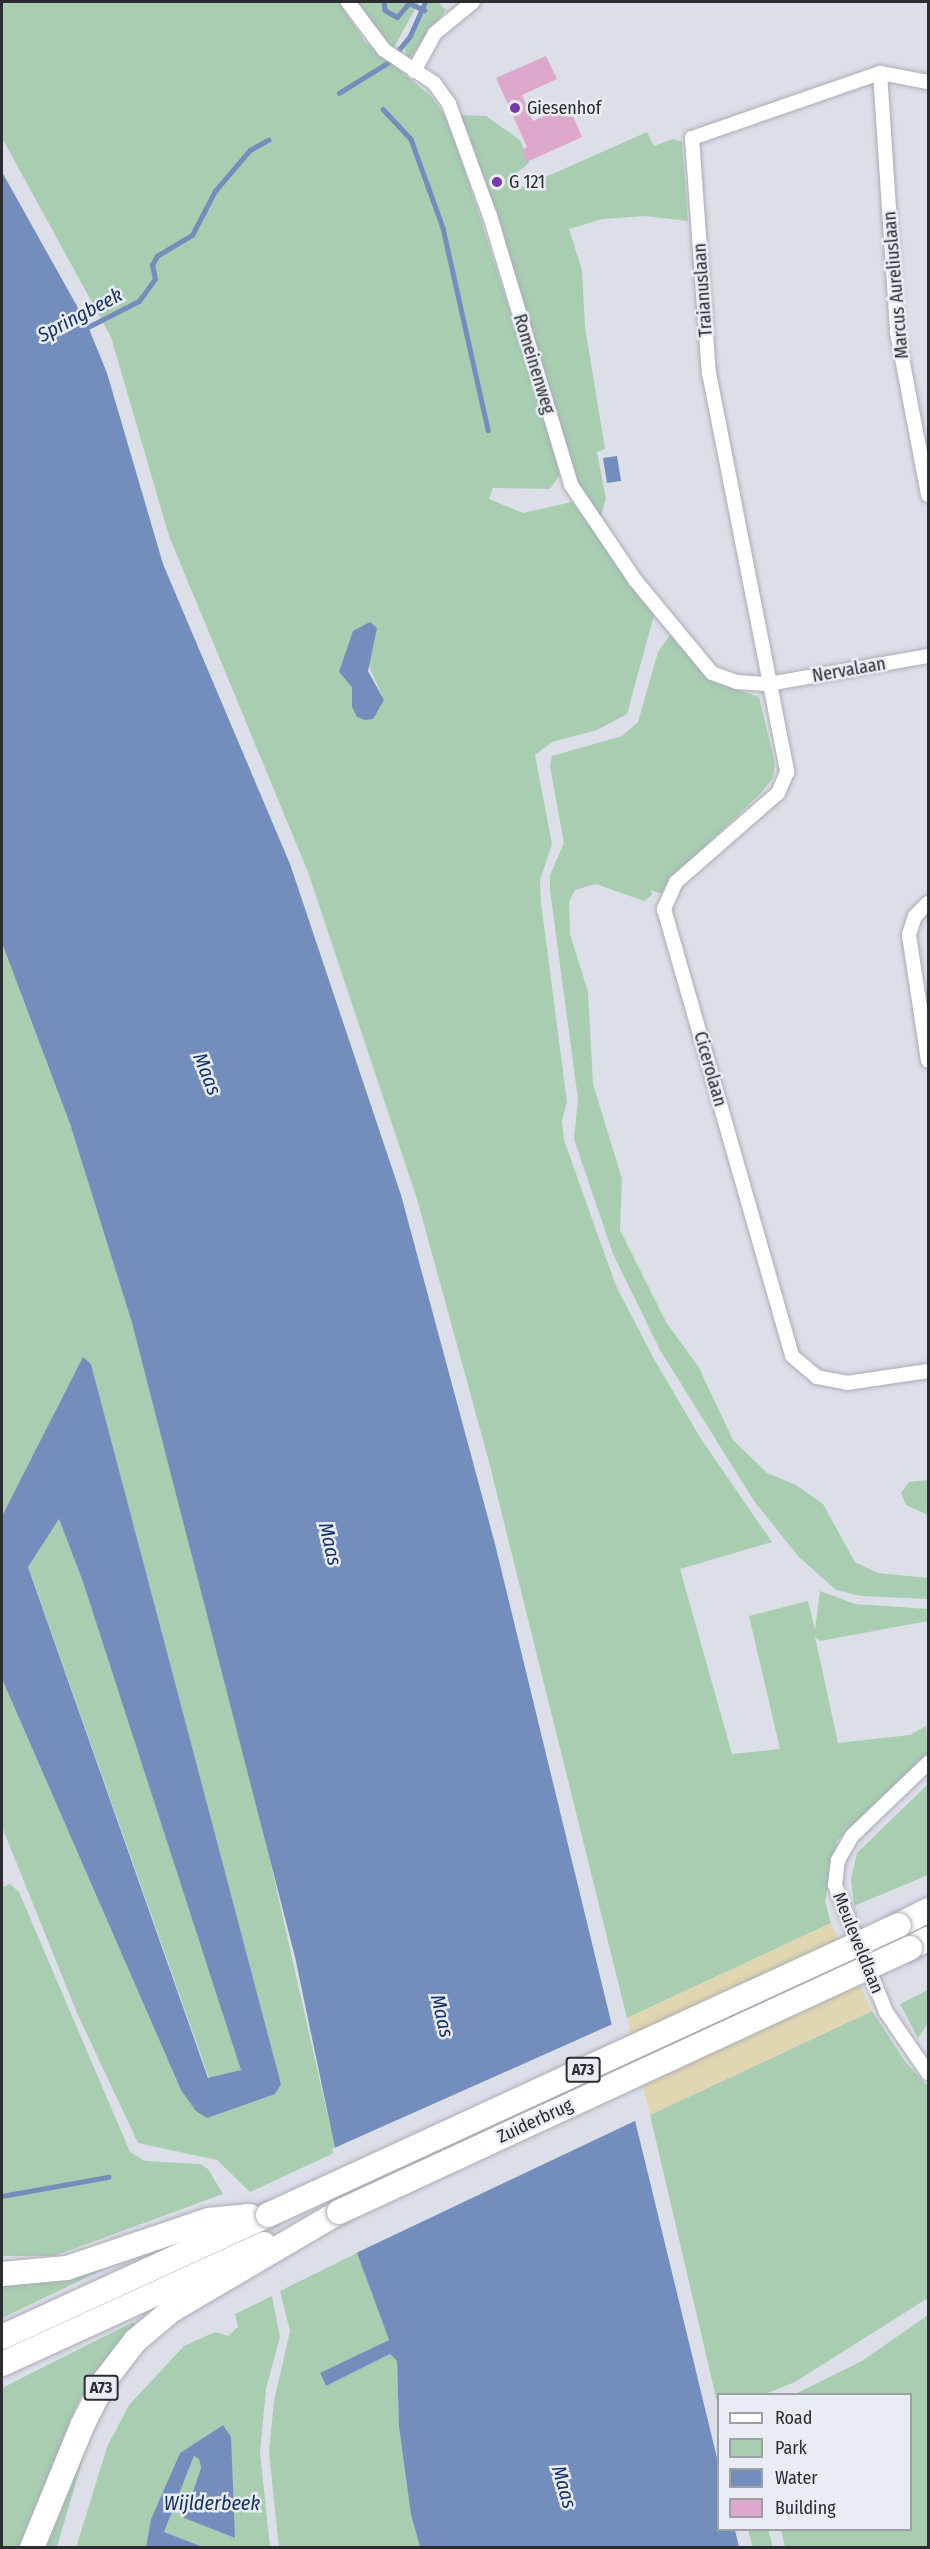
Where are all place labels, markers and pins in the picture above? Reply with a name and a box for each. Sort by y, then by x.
place label: Giesenhof [527,97,601,119]
marker: Giesenhof [508,101,522,115]
place label: G 121 [509,171,545,193]
marker: G 121 [490,175,504,189]

